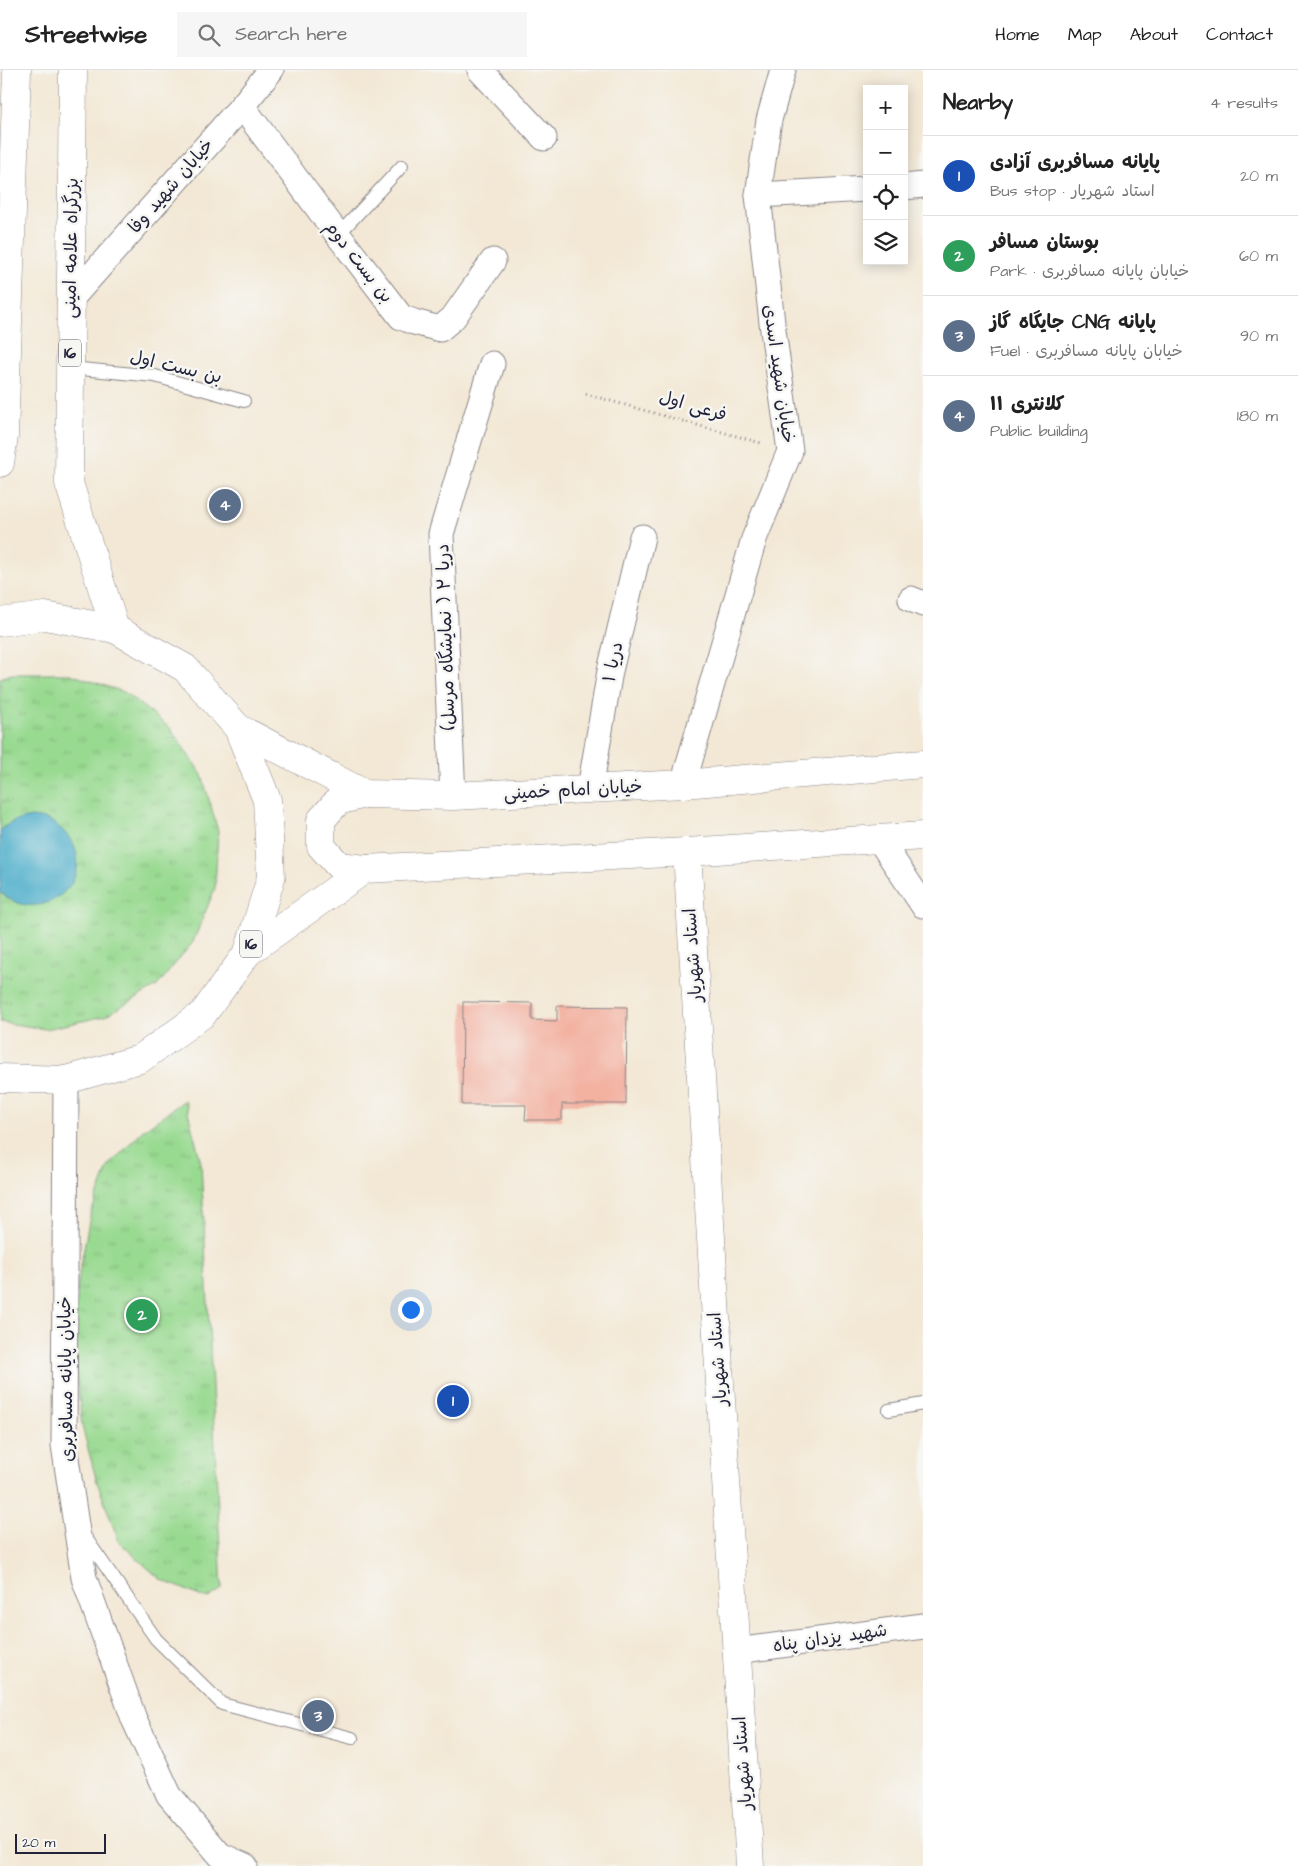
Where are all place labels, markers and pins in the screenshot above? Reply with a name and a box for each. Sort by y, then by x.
pin: 4 [209,486,241,524]
pin: 2 [126,1296,158,1334]
pin: 1 [437,1382,469,1420]
pin: 3 [302,1697,334,1735]

